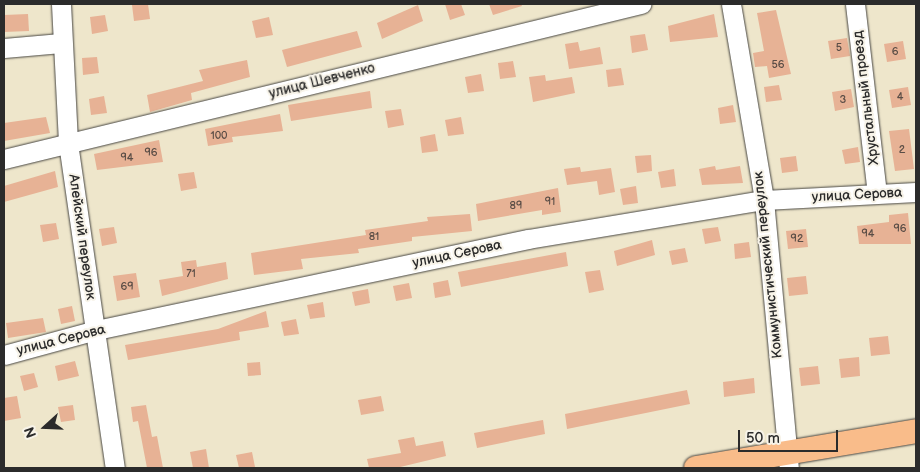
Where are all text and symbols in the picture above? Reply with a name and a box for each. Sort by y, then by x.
street label: Хрустальный проезд [849,30,883,166]
house number: 5 [836,41,842,55]
house number: 6 [892,45,898,59]
house number: 56 [771,58,785,72]
street label: улица Шевченко [267,60,377,102]
house number: 4 [897,90,903,104]
house number: 3 [840,93,846,107]
house number: 100 [210,129,228,143]
house number: 2 [899,143,905,157]
house number: 96 [144,146,158,160]
house number: 94 [120,151,134,165]
street label: Коммунистический переулок [750,171,786,359]
street label: Алейский переулок [65,173,99,301]
street label: улица Серова [811,184,903,206]
house number: 91 [545,195,555,209]
house number: 89 [510,199,522,213]
house number: 96 [893,222,907,236]
house number: 94 [861,227,875,241]
house number: 81 [369,230,379,244]
house number: 92 [791,232,803,246]
street label: улица Серова [411,236,503,272]
house number: 71 [186,267,196,281]
house number: 69 [120,280,134,294]
street label: улица Серова [15,321,107,359]
north arrow [20,402,70,452]
scale bar [740,420,840,452]
text: N [21,424,40,440]
text: 50 m [746,429,780,448]

